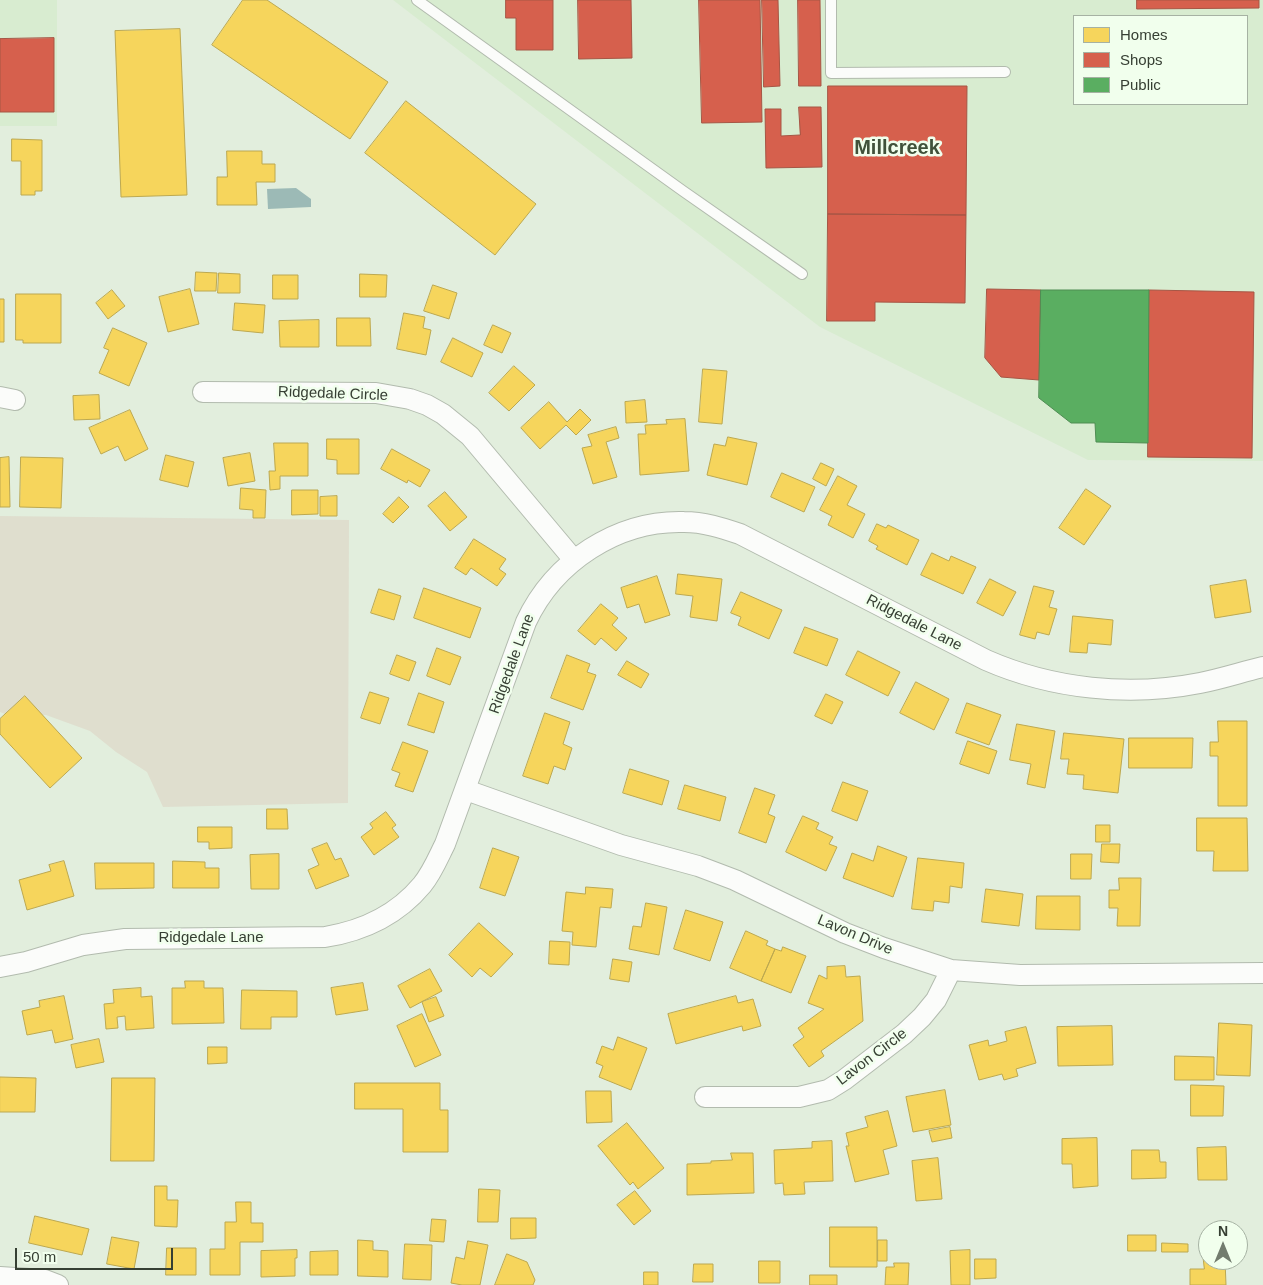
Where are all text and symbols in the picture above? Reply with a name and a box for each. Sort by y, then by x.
legend [1073,15,1248,105]
text: Homes [1120,26,1168,43]
text: Shops [1120,51,1163,68]
text: Public [1120,76,1161,93]
district label: Millcreek [854,136,940,160]
street label: Ridgedale Circle [278,383,388,405]
street label: Ridgedale Lane [863,591,965,655]
street label: Ridgedale Lane [486,612,538,716]
street label: Lavon Drive [815,911,895,959]
street label: Ridgedale Lane [158,929,264,947]
street label: Lavon Circle [833,1025,911,1089]
north arrow [1198,1220,1248,1270]
text: N [1218,1223,1228,1239]
scale bar [18,1238,175,1270]
text: 50 m [23,1248,56,1265]

